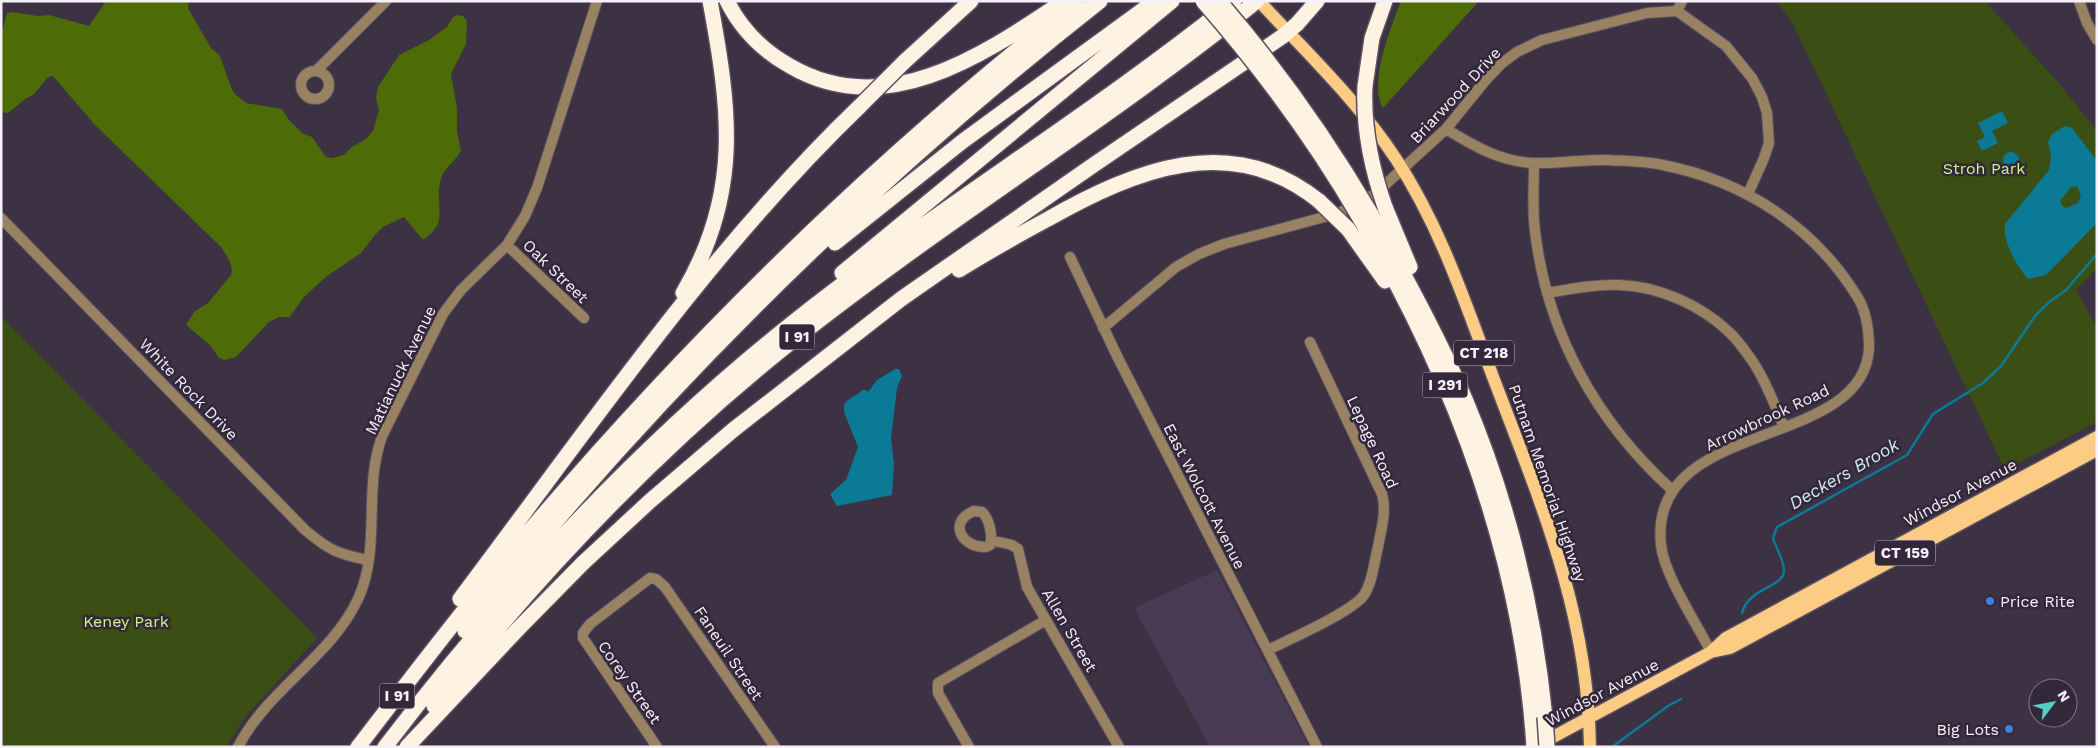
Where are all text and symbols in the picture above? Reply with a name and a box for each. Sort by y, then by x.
street label: Briarwood Drive [1406,43,1505,147]
park label: Stroh Park [1943,159,2025,178]
street label: Oak Street [519,236,592,307]
street label: Matianuck Avenue [361,303,440,438]
road number: I 91 [780,324,814,350]
street label: White Rock Drive [135,335,242,444]
road number: CT 218 [1454,340,1514,366]
road number: I 291 [1422,372,1468,398]
street label: Arrowbrook Road [1702,380,1832,455]
street label: Putnam Memorial Highway [1505,382,1591,585]
street label: Lepage Road [1343,393,1402,491]
street label: East Wolcott Avenue [1160,420,1250,572]
water label: Deckers Brook [1785,433,1904,514]
street label: Windsor Avenue [1901,455,2020,530]
road number: CT 159 [1875,540,1935,566]
street label: Allen Street [1038,585,1101,676]
place label: Price Rite [2000,592,2075,611]
marker: Price Rite [1984,595,1996,607]
street label: Faneuil Street [690,603,767,704]
park label: Keney Park [83,612,169,631]
street label: Corey Street [594,637,665,728]
street label: Windsor Avenue [1543,655,1662,730]
north arrow [2028,678,2078,728]
road number: I 91 [380,684,414,708]
text: N [2054,687,2074,705]
place label: Big Lots [1936,720,1999,739]
marker: Big Lots [2003,723,2015,735]

